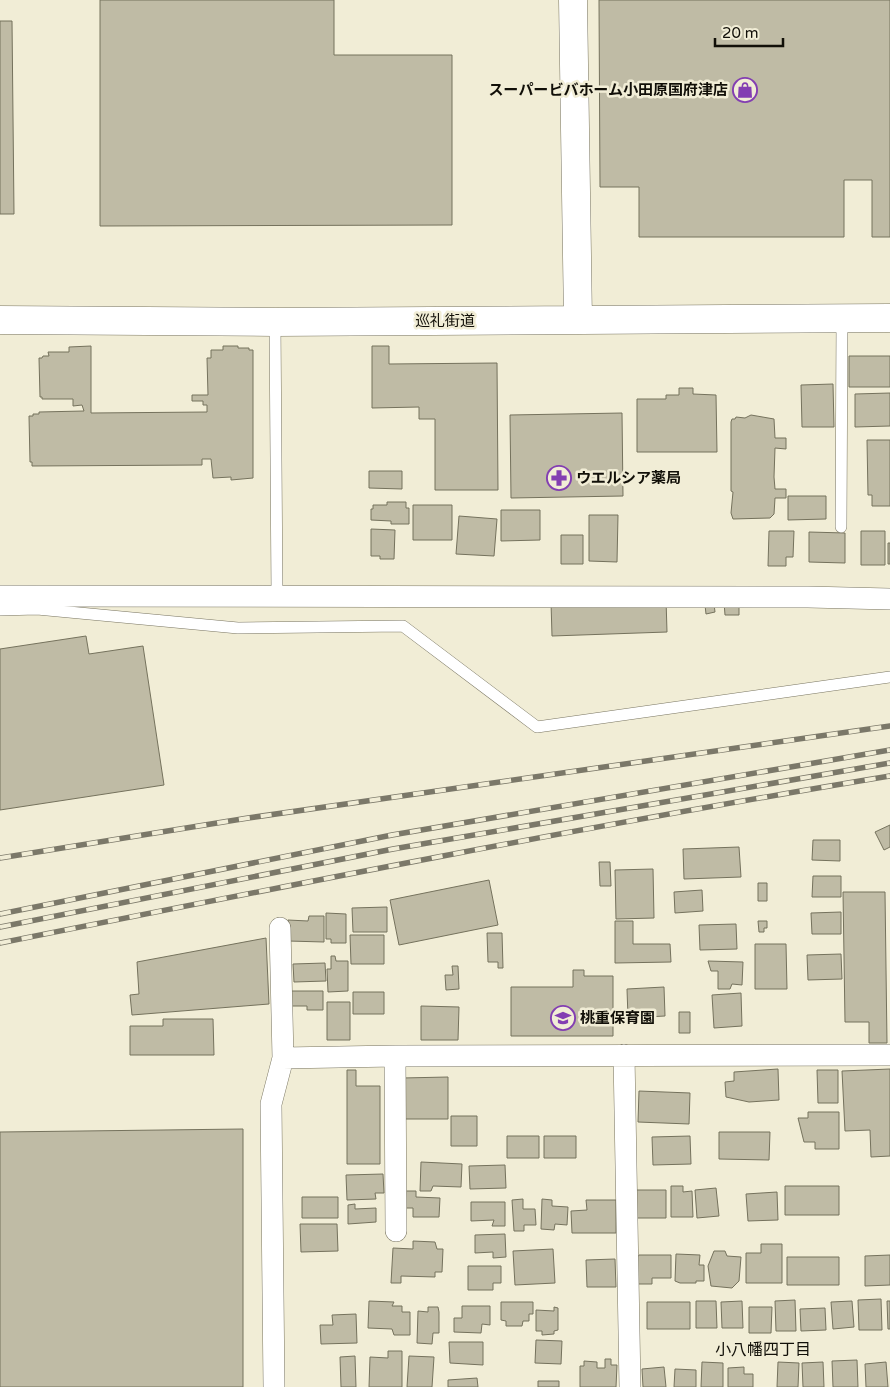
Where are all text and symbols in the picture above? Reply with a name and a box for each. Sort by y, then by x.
scale bar [715,15,782,47]
text: 20 m [722,24,759,42]
shop icon: スーパービバホーム小田原国府津店 [732,77,758,103]
place label: スーパービバホーム小田原国府津店 [489,81,728,99]
street label: 巡礼街道 [415,312,475,330]
pharmacy icon: ウエルシア薬局 [546,465,572,491]
place label: ウエルシア薬局 [576,469,681,487]
school or university icon: 桃重保育園 [550,1005,576,1031]
place label: 桃重保育園 [580,1009,655,1027]
district label: 小八幡四丁目 [715,1340,811,1360]

